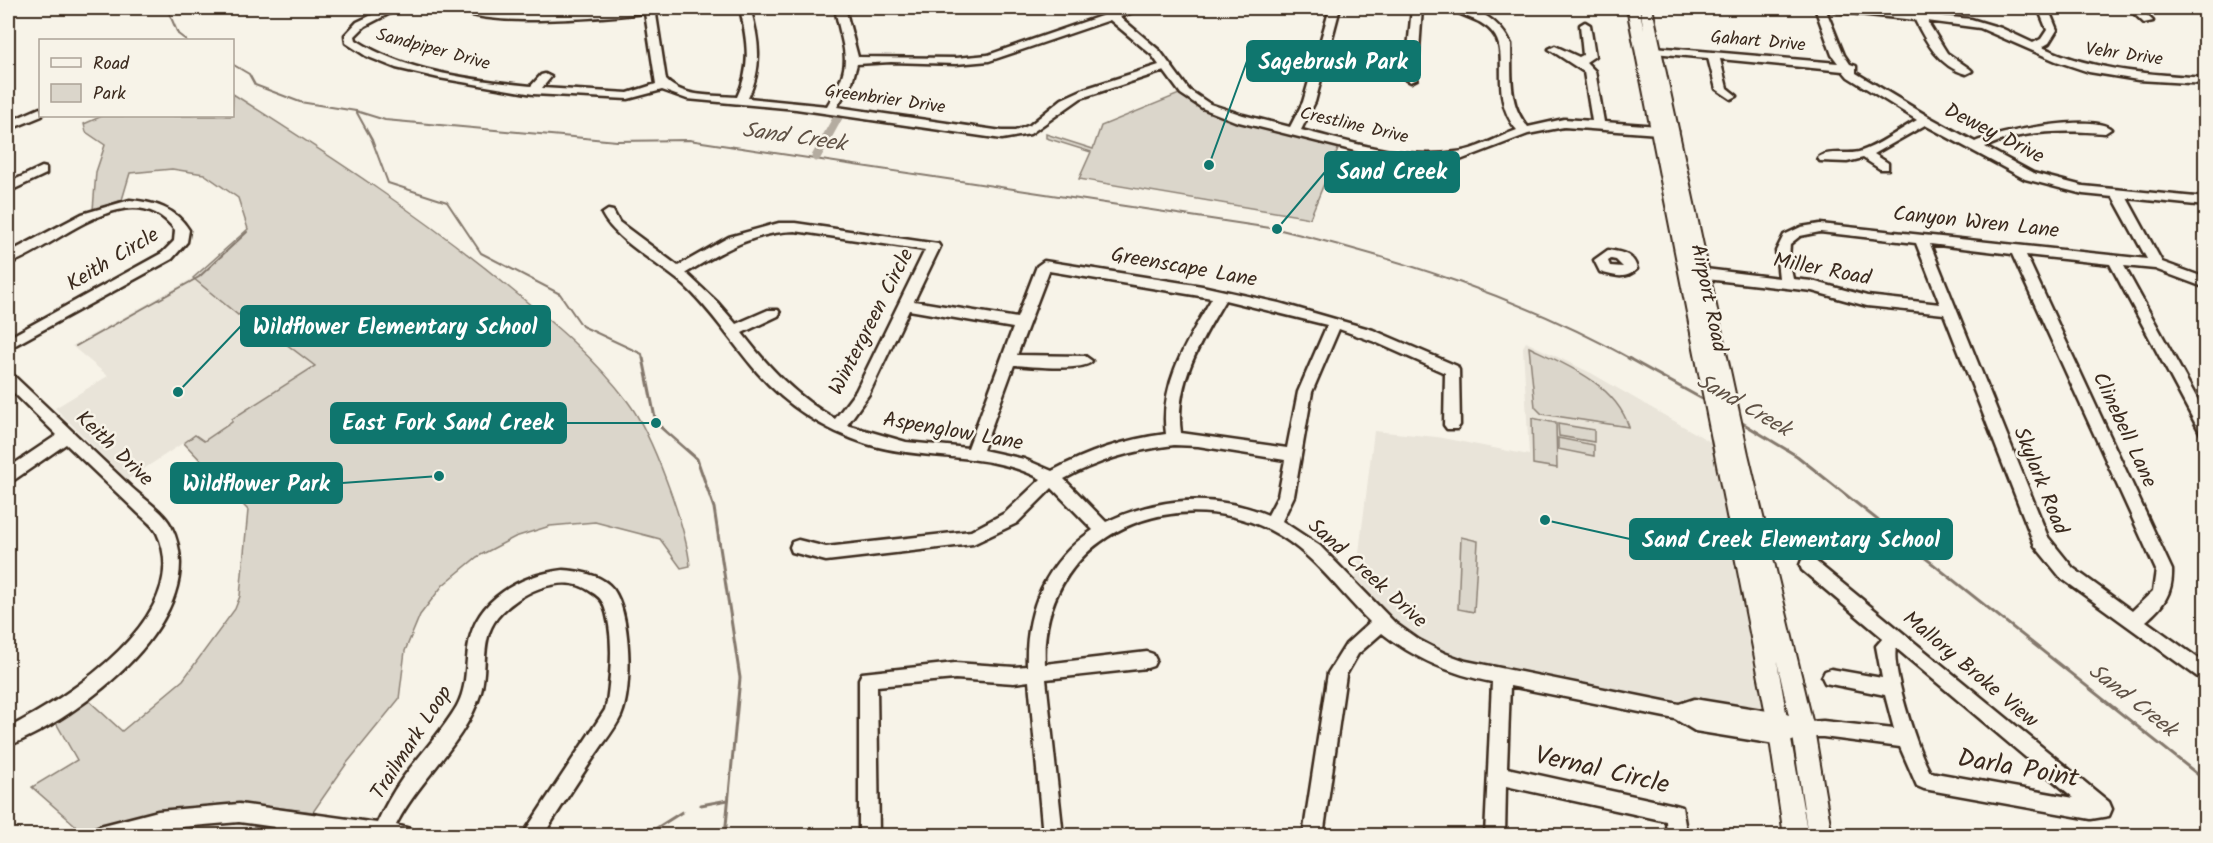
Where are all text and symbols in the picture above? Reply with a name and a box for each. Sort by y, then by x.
street label: Sandpiper Drive [373,21,493,79]
street label: Gahart Drive [1709,23,1807,61]
street label: Vehr Drive [2083,35,2165,75]
legend [39,39,234,117]
callout: Sagebrush Park [1247,41,1420,81]
text: Sagebrush Park [1258,46,1409,81]
text: Road [93,50,130,79]
street label: Greenbrier Drive [823,77,947,123]
text: Park [93,80,126,109]
street label: Dewey Drive [1938,95,2050,174]
street label: Crestline Drive [1297,99,1411,153]
water label: Sand Creek [740,113,852,163]
callout: Sand Creek [1325,152,1459,192]
text: Sand Creek [1337,156,1448,191]
street label: Canyon Wren Lane [1891,198,2061,248]
street label: Keith Circle [60,219,166,301]
street label: Greenscape Lane [1108,239,1260,297]
street label: Airport Road [1680,241,1736,356]
street label: Wintergreen Circle [821,242,924,401]
street label: Miller Road [1770,244,1874,296]
callout: Wildflower Elementary School [241,306,550,346]
text: Wildflower Elementary School [253,311,538,346]
water label: Sand Creek [1689,365,1800,449]
street label: Clinebell Lane [2083,367,2165,494]
street label: Keith Drive [67,403,161,495]
callout: East Fork Sand Creek [331,403,566,443]
street label: Aspenglow Lane [880,403,1026,461]
text: East Fork Sand Creek [343,407,555,442]
street label: Skylark Road [2004,422,2077,540]
callout: Wildflower Park [171,463,342,503]
text: Wildflower Park [183,468,331,503]
street label: Sand Creek Drive [1300,511,1435,637]
callout: Sand Creek Elementary School [1630,519,1952,559]
text: Sand Creek Elementary School [1642,524,1940,559]
street label: Mallory Broke View [1895,603,2046,737]
water label: Sand Creek [2080,655,2187,749]
street label: Trailmark Loop [363,679,461,807]
street label: Vernal Circle [1531,735,1674,807]
street label: Darla Point [1954,738,2083,800]

